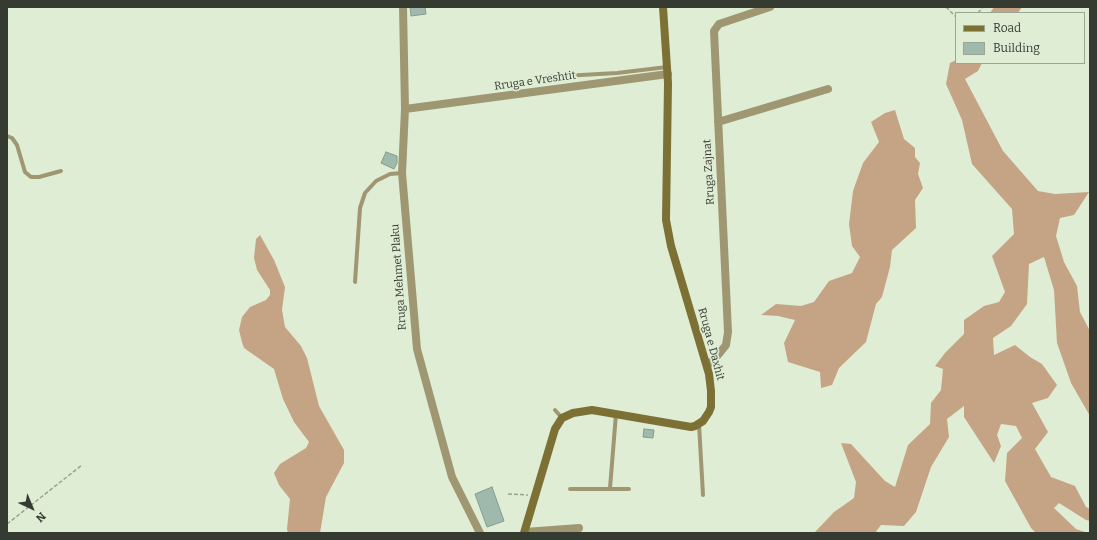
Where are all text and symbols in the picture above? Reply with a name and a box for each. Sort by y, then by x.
legend [955,12,1085,64]
text: Road [993,21,1021,35]
text: Building [993,41,1040,55]
street label: Rruga e Vreshtit [493,69,577,93]
street label: Rruga Zajnat [701,139,717,205]
street label: Rruga Mehmet Plaku [389,223,409,331]
street label: Rruga e Daxhit [695,306,727,382]
north arrow [12,488,52,528]
text: N [33,509,48,525]

